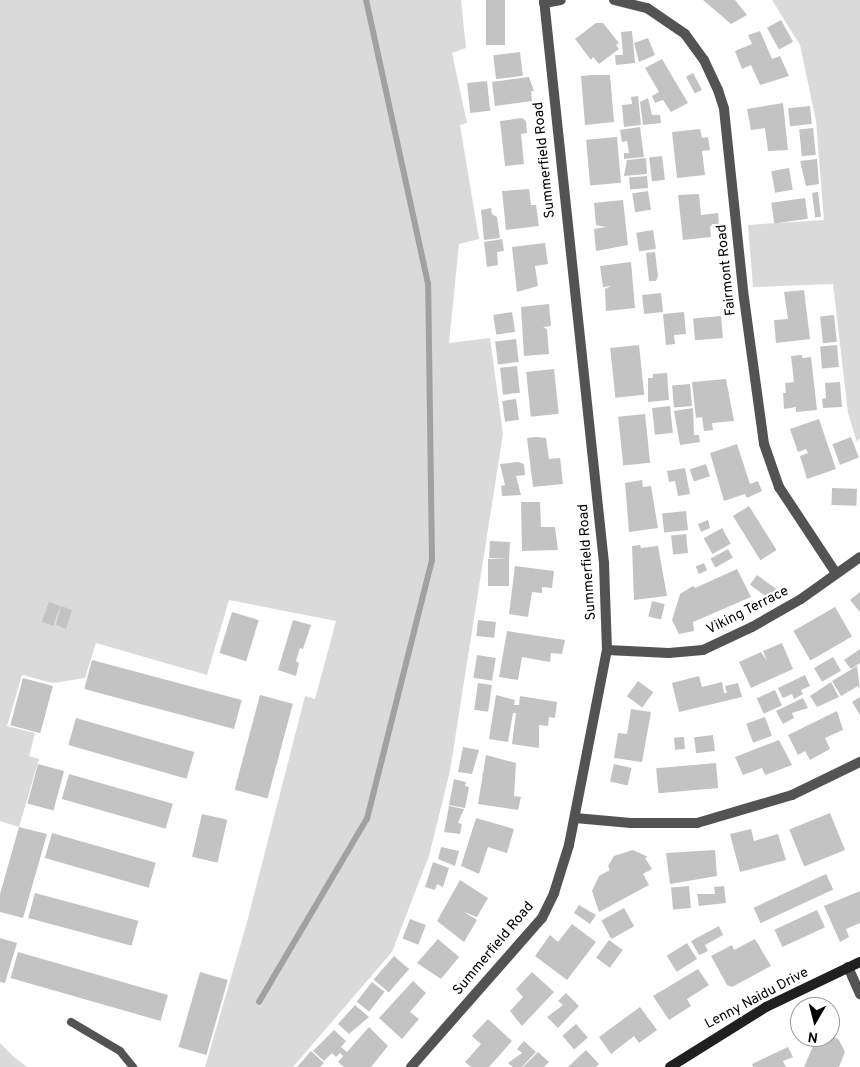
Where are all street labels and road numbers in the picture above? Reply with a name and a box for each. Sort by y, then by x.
street label: Summerfield Road [531,101,559,219]
street label: Fairmont Road [714,224,740,316]
street label: Summerfield Road [576,503,600,621]
street label: Viking Terrace [704,583,792,639]
street label: Summerfield Road [450,899,538,999]
street label: Lenny Naidu Drive [702,965,812,1033]

